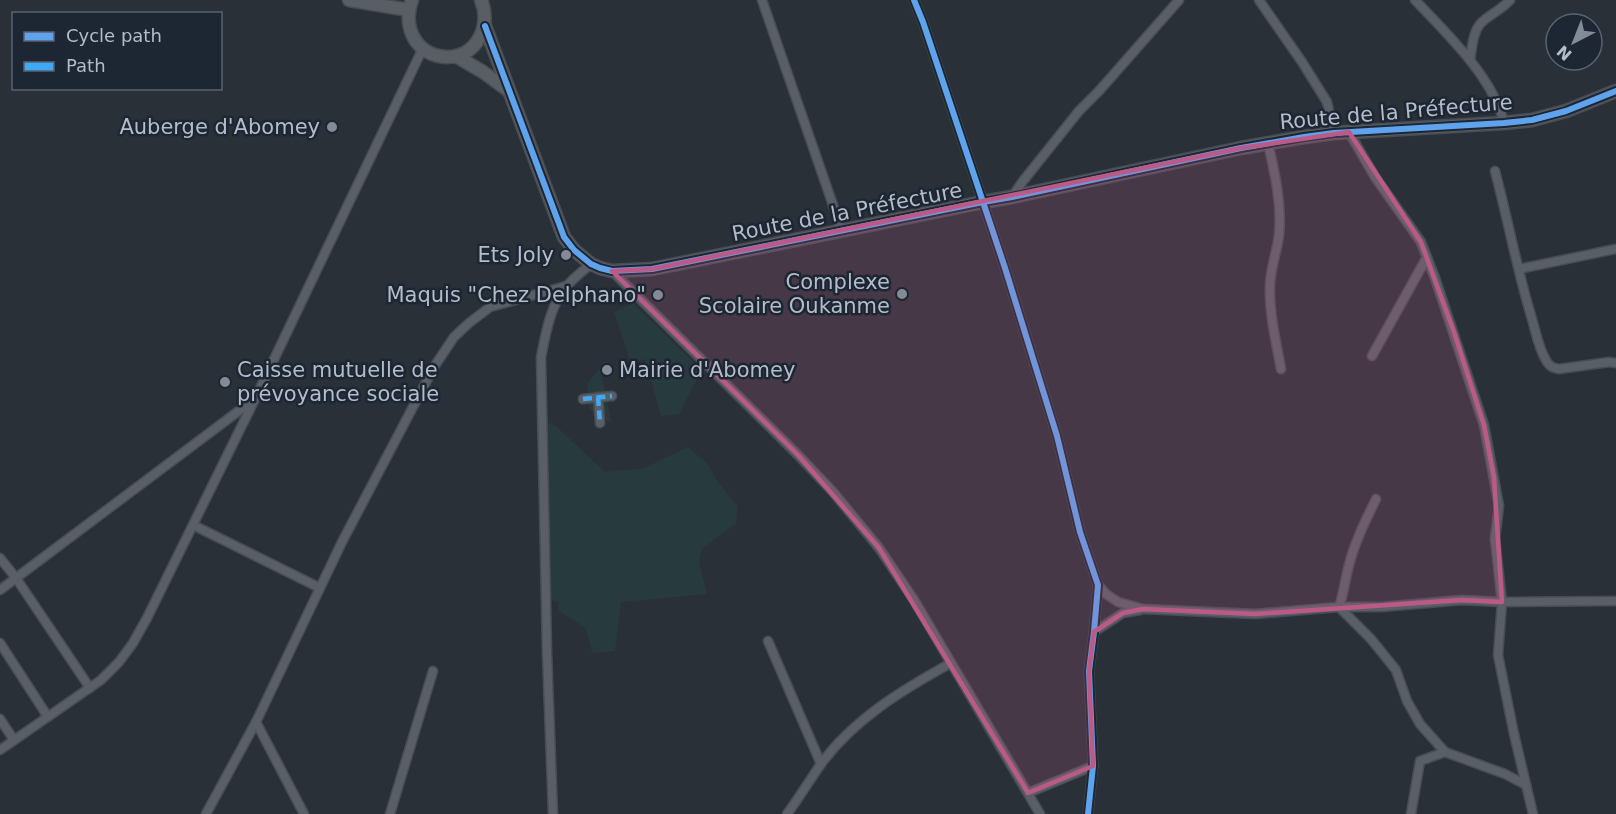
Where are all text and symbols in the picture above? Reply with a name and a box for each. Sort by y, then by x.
legend [12,12,222,90]
north arrow [1544,12,1604,72]
text: Cycle path [66,25,162,46]
text: N [1553,41,1576,64]
text: Path [66,55,106,76]
street label: Route de la Préfecture [1278,90,1514,134]
place label: Auberge d'Abomey [119,115,320,139]
marker: Auberge d'Abomey [325,120,339,134]
street label: Route de la Préfecture [730,178,964,246]
place label: Ets Joly [478,243,554,267]
marker: Ets Joly [559,248,573,262]
place label: Complexe Scolaire Oukanme [699,270,890,318]
place label: Maquis "Chez Delphano" [386,283,646,307]
marker: Complexe Scolaire Oukanme [895,287,909,301]
marker: Maquis "Chez Delphano" [651,288,665,302]
place label: Caisse mutuelle de prévoyance sociale [237,358,439,406]
place label: Mairie d'Abomey [619,358,795,382]
marker: Mairie d'Abomey [600,363,614,377]
marker: Caisse mutuelle de prévoyance sociale [218,375,232,389]

